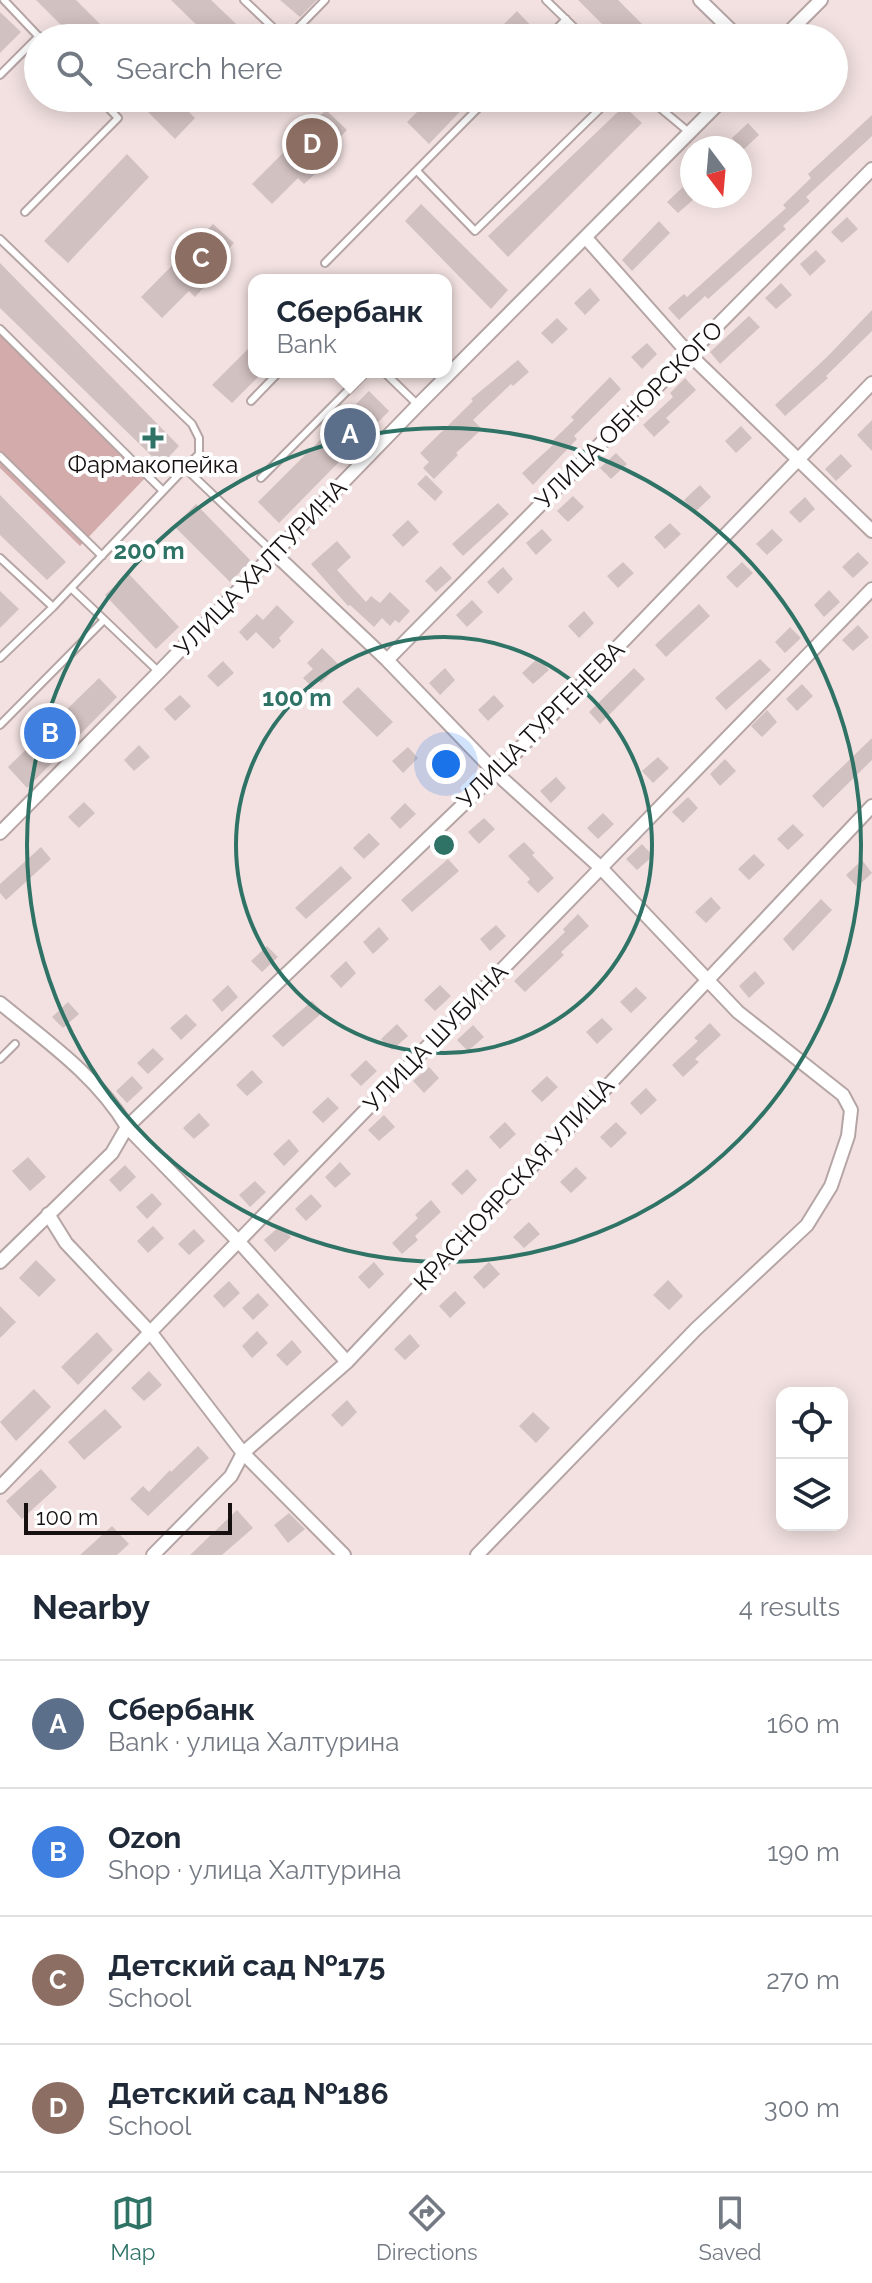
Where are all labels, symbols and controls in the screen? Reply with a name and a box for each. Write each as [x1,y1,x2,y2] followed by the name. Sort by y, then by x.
[24,24,848,112] search box
[52,46,96,90] icon: search
[116,51,283,86] text: Search here
[286,114,338,174] pin: D
[680,136,752,208] north arrow
[175,228,227,288] pin: C
[248,274,452,378] popup
[276,294,424,329] text: Сбербанк
[529,315,728,514] street label: УЛИЦА ОБНОРСКОГО
[276,329,337,359] text: Bank
[324,404,376,464] pin: A
[144,429,162,447] marker: Фармакопейка
[68,450,238,479] place label: Фармакопейка
[169,473,353,662] street label: УЛИЦА ХАЛТУРИНА
[113,536,185,565] text: 200 m
[451,635,630,814] street label: УЛИЦА ТУРГЕНЕВА
[262,683,332,712] text: 100 m
[24,703,76,763] pin: B
[426,744,466,784] your location
[430,831,458,859] centre of rings
[357,957,514,1118] street label: УЛИЦА ШУБИНА
[407,1071,620,1296] street label: КРАСНОЯРСКАЯ УЛИЦА
[776,1387,848,1531] map controls
[776,1387,848,1459] button: locate
[776,1459,848,1531] button: layers
[24,1499,232,1535] scale bar
[36,1504,98,1530] text: 100 m
[32,1587,150,1627] text: Nearby
[739,1592,840,1622] text: 4 results
[108,1692,255,1727] text: Сбербанк
[49,1709,67,1739] text: A
[767,1709,840,1739] text: 160 m
[108,1727,399,1757] text: Bank · улица Халтурина
[108,1820,181,1855] text: Ozon
[49,1837,67,1867] text: B
[767,1837,840,1867] text: 190 m
[108,1855,401,1885] text: Shop · улица Халтурина
[108,1948,385,1983] text: Детский сад №175
[49,1965,67,1995] text: C
[766,1965,840,1995] text: 270 m
[108,1983,191,2013] text: School
[108,2076,389,2111] text: Детский сад №186
[49,2093,67,2123] text: D
[764,2093,840,2123] text: 300 m
[108,2111,191,2141] text: School
[110,2191,155,2265] tab: Map
[376,2191,478,2265] tab: Directions
[699,2191,762,2265] tab: Saved

